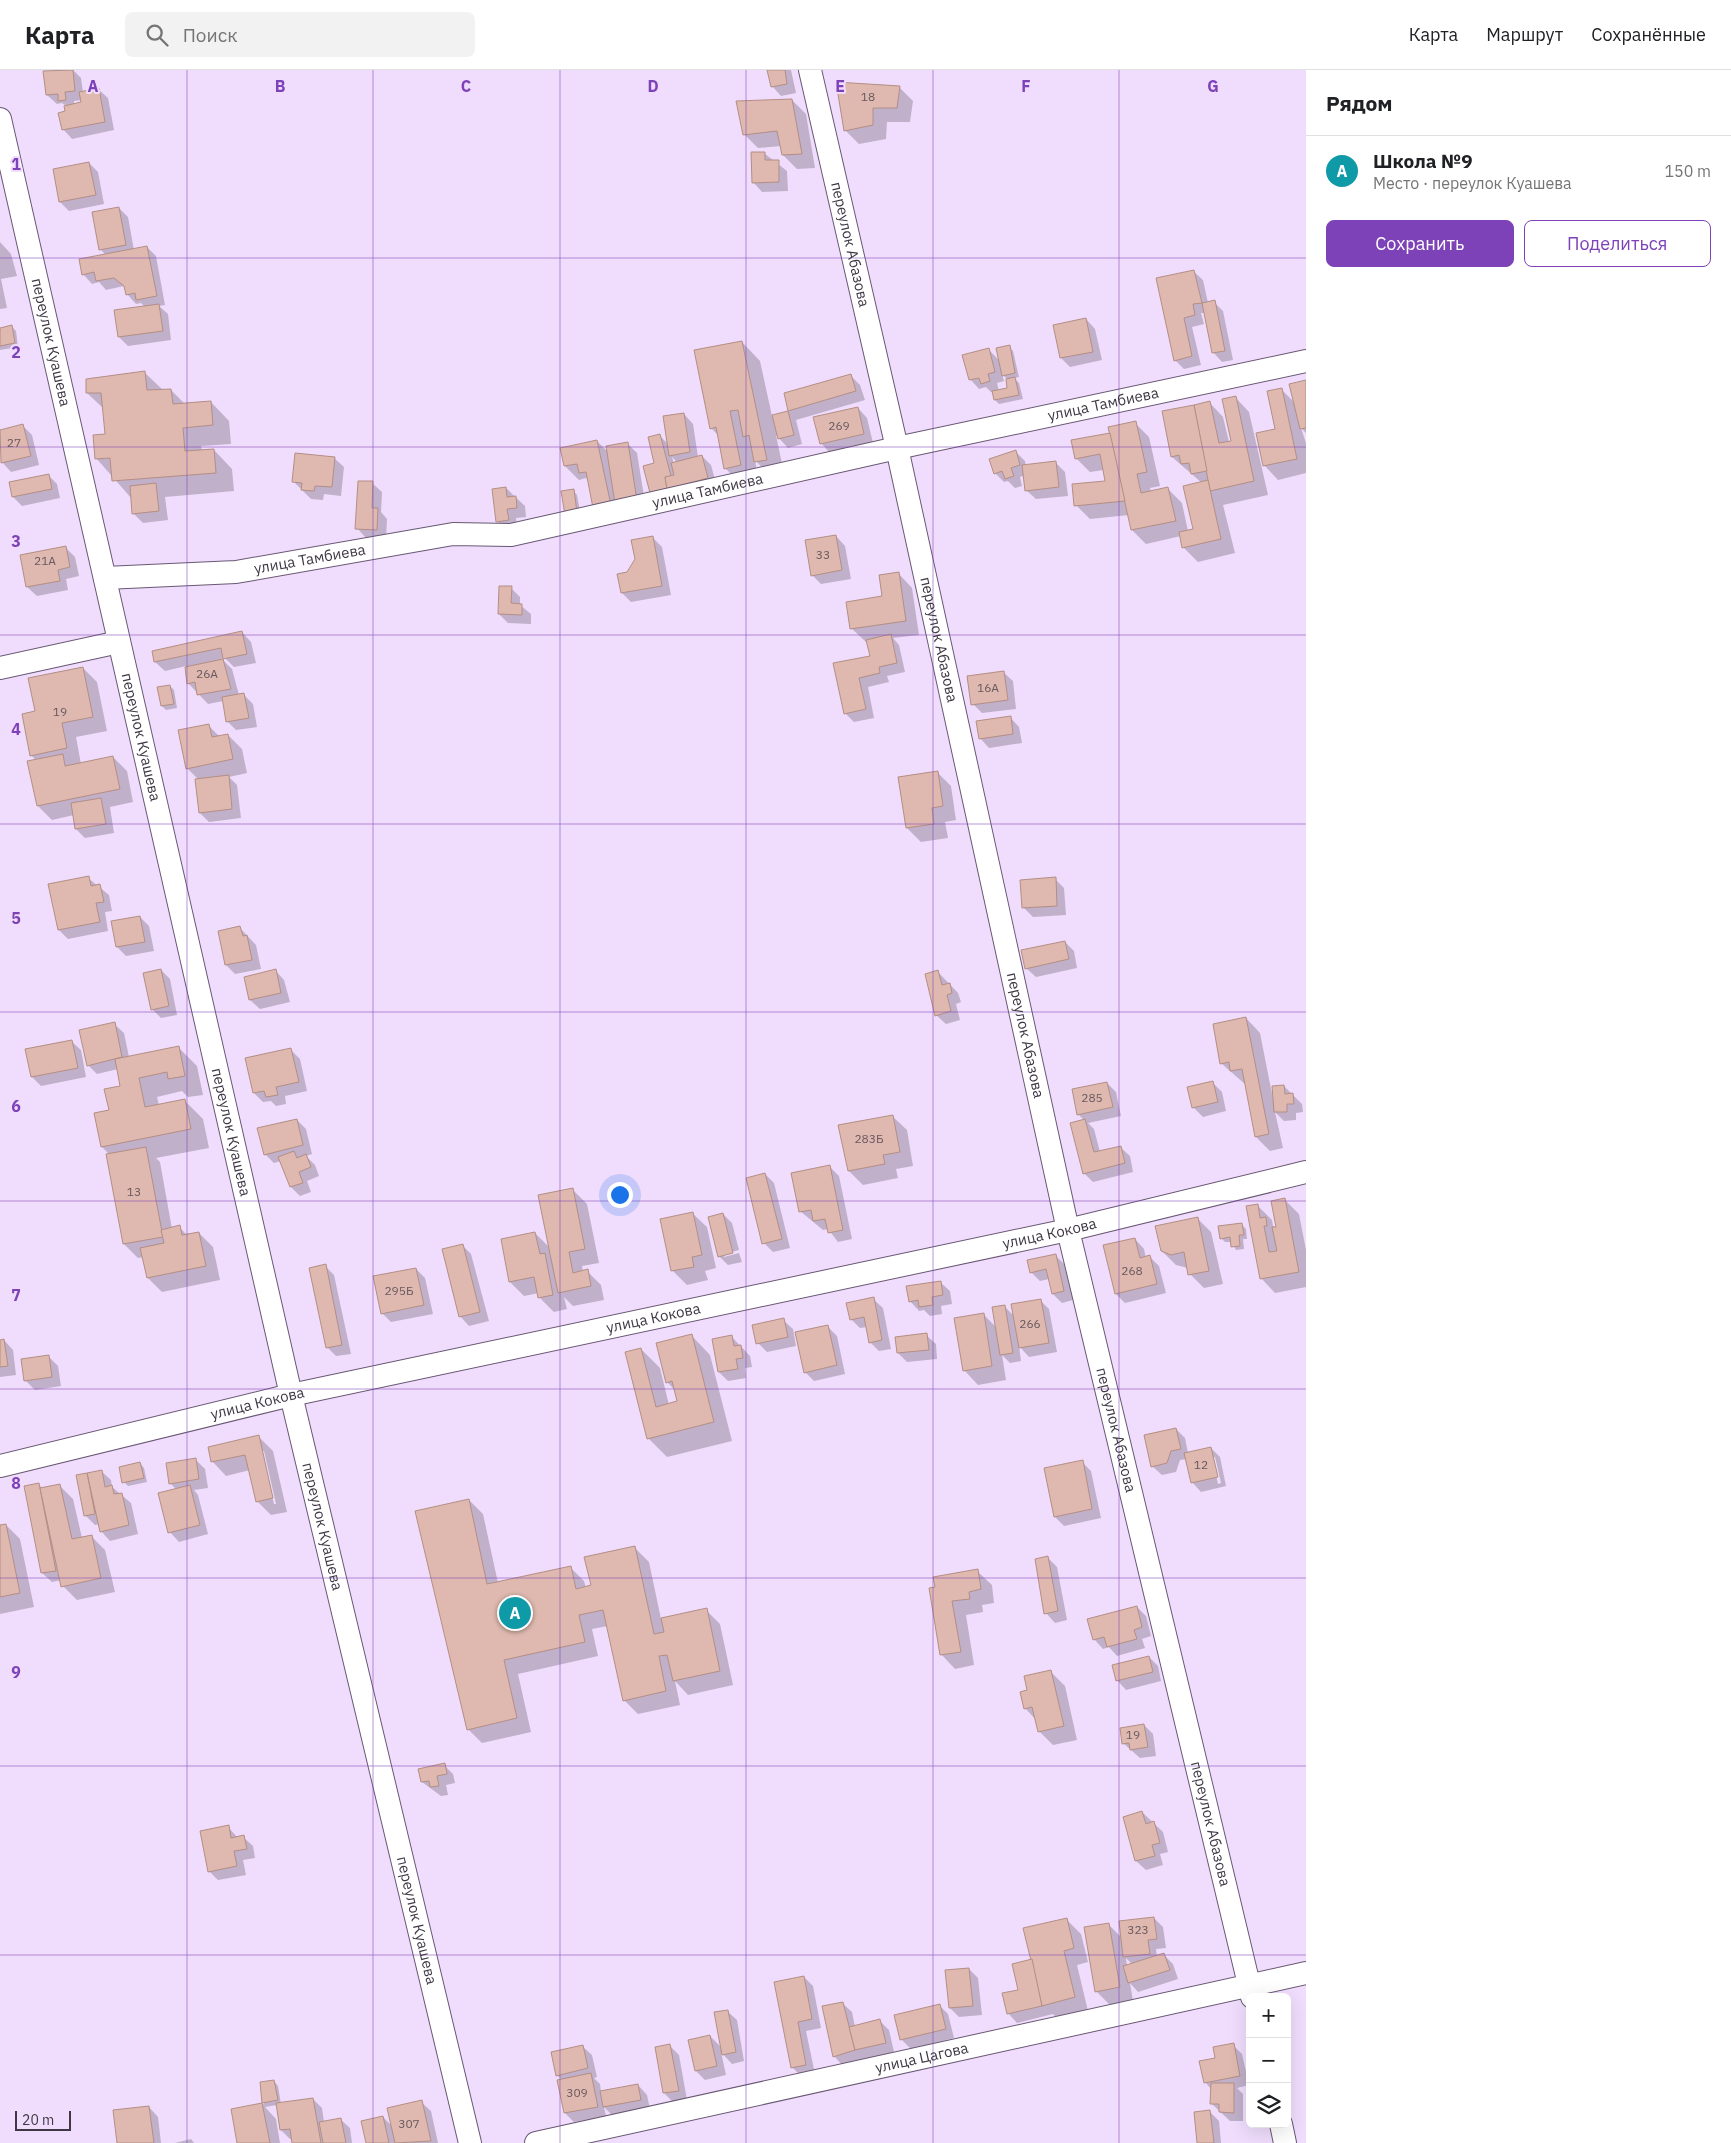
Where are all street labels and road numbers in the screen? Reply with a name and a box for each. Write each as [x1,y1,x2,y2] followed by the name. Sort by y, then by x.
[827,180,874,309] street label: переулок Абазова
[28,276,75,408] street label: переулок Куашева
[1046,383,1160,425] street label: улица Тамбиева
[650,469,765,512] street label: улица Тамбиева
[252,539,367,578] street label: улица Тамбиева
[916,575,962,704] street label: переулок Абазова
[118,671,165,803] street label: переулок Куашева
[1003,971,1049,1100] street label: переулок Абазова
[208,1066,255,1198] street label: переулок Куашева
[1001,1213,1098,1253] street label: улица Кокова
[604,1298,702,1337] street label: улица Кокова
[1092,1365,1141,1494] street label: переулок Абазова
[209,1382,306,1423] street label: улица Кокова
[298,1460,347,1592] street label: переулок Куашева
[1187,1759,1235,1888] street label: переулок Абазова
[393,1854,442,1986] street label: переулок Куашева
[873,2038,970,2077] street label: улица Цагова

